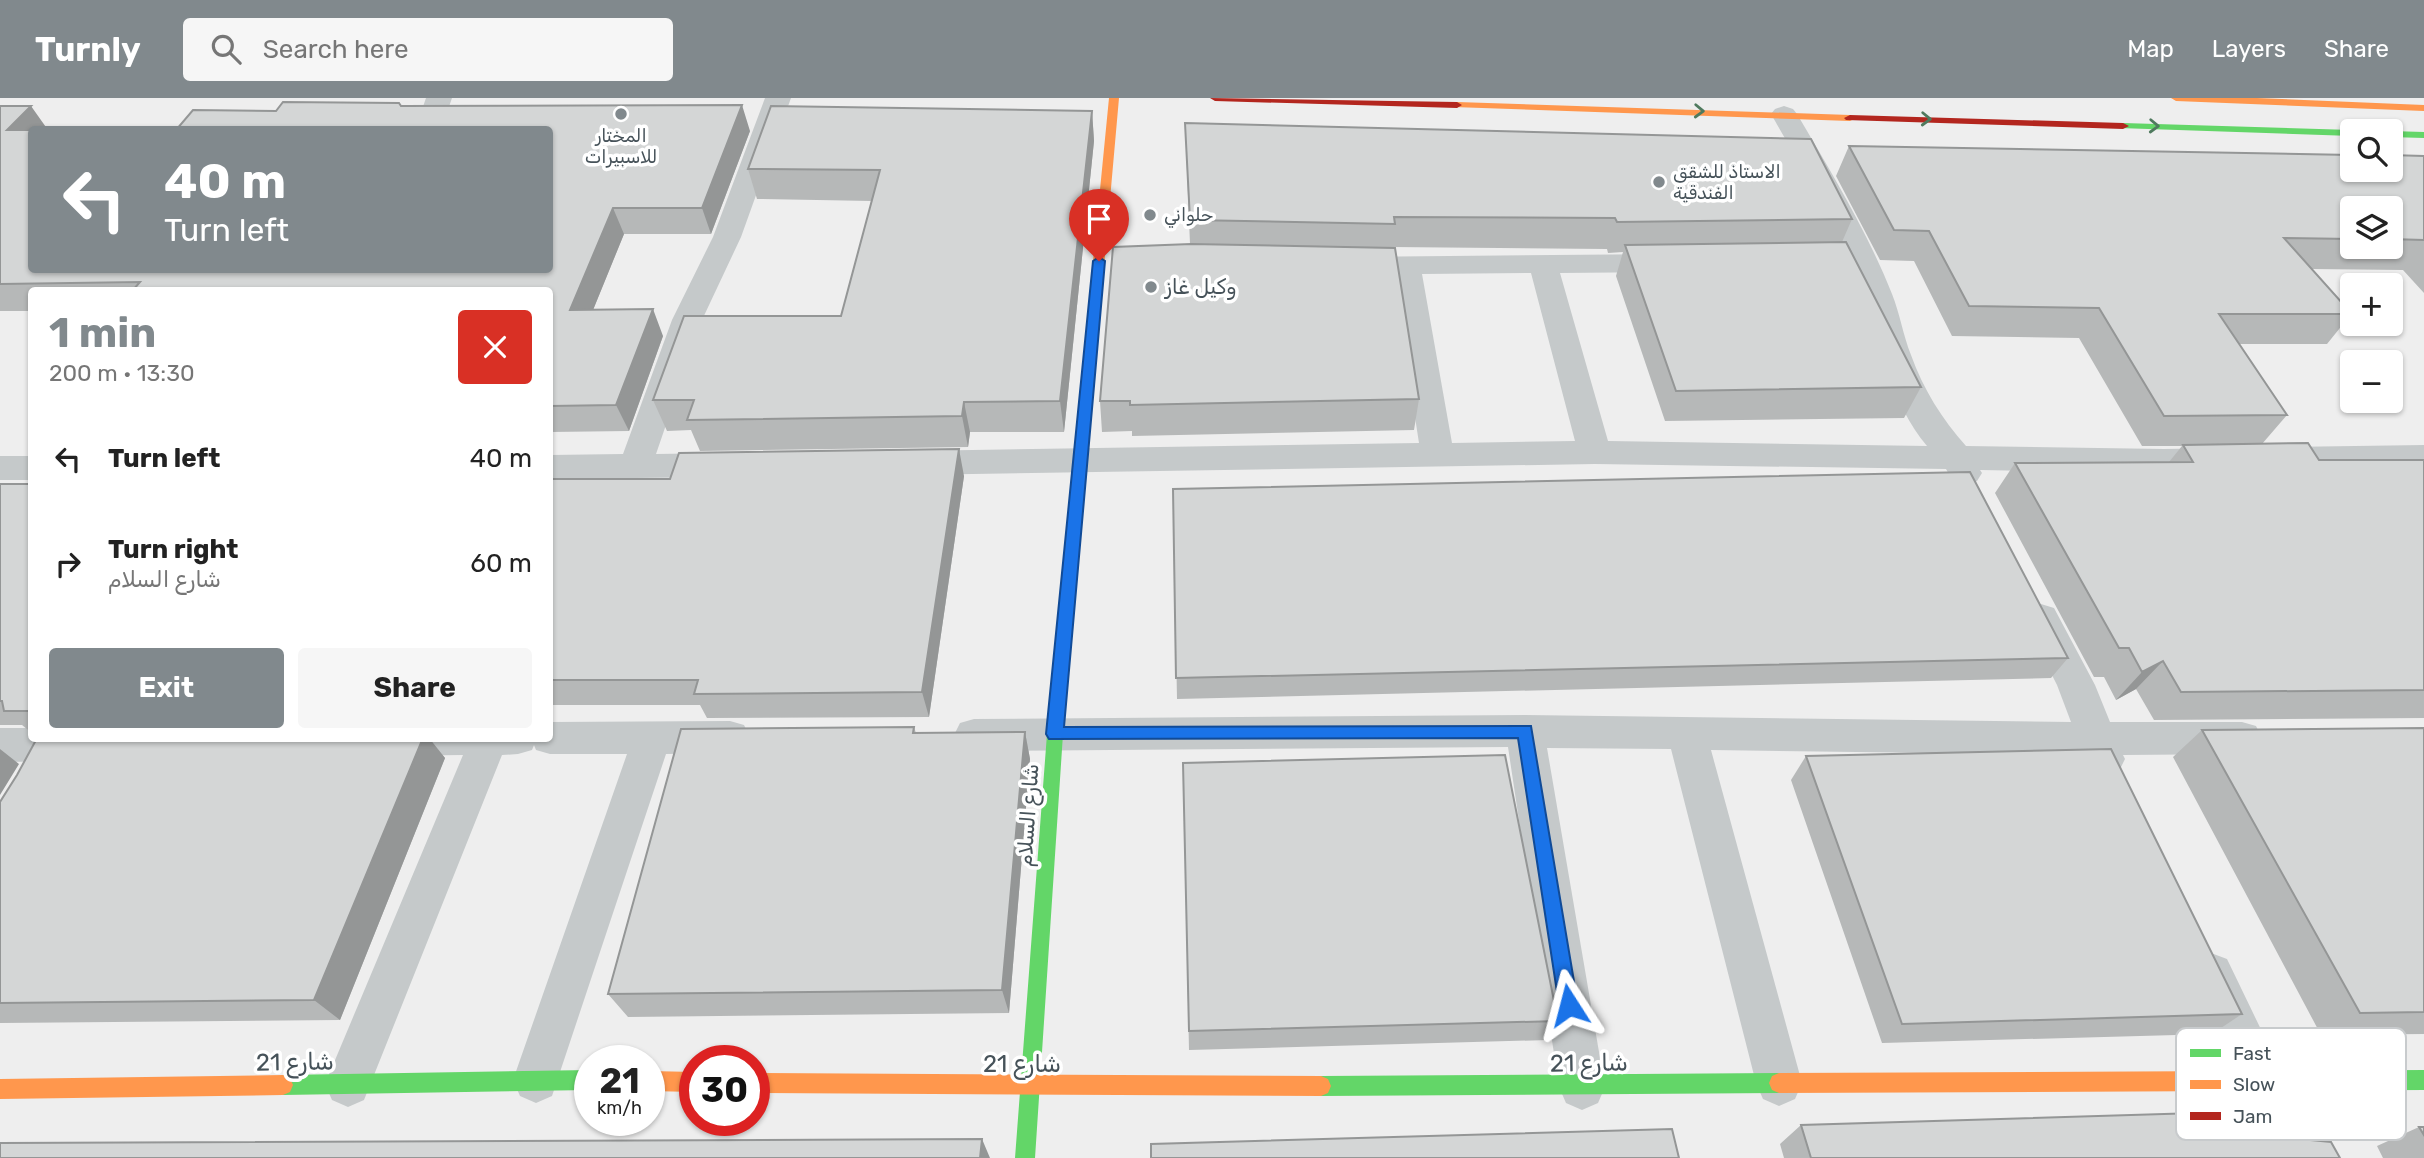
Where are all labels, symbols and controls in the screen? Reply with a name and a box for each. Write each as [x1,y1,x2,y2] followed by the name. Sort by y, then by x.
[183,18,673,81] search box
[35,30,141,69] text: Turnly
[207,30,245,68] icon: search
[263,34,409,65] text: Search here
[2127,35,2174,63] text: Map
[2212,35,2286,63] text: Layers
[2324,35,2389,63] text: Share
[1694,104,1705,119] one-way arrow
[613,106,629,122] marker: المختار للاسبيرات
[1921,111,1932,126] one-way arrow
[2149,119,2160,134] one-way arrow
[2340,119,2403,413] map controls
[2340,119,2403,182] button: search
[585,125,657,168] place label: المختار للاسبيرات
[164,152,286,210] text: 40 m
[49,154,140,245] icon: left
[1673,161,1781,204] place label: الاستاذ للشقق الفندقية
[1651,174,1667,190] marker: الاستاذ للشقق الفندقية
[1069,189,1129,261] pin
[2340,196,2403,259] button: layers
[1080,200,1118,238] icon: arrive
[1164,204,1213,228] place label: حلواني
[1142,207,1158,223] marker: حلواني
[164,211,289,249] text: Turn left
[2340,273,2403,336] button: +
[1163,274,1236,300] place label: وكيل غاز
[1143,279,1159,295] marker: وكيل غاز
[49,308,156,358] text: 1 min
[458,310,532,384] button: close
[2340,350,2403,413] button: −
[49,359,195,387] text: 200 m · 13:30
[49,440,87,478] icon: left
[108,443,220,474] text: Turn left
[470,443,532,474] text: 40 m
[108,534,238,565] text: Turn right
[49,545,87,583] icon: right
[470,548,532,579] text: 60 m
[108,565,221,593] text: شارع السلام
[49,648,284,728] button: Exit
[298,648,532,728] button: Share
[1011,763,1046,867] street label: شارع السلام
[1532,968,1606,1042] position arrow
[2176,1028,2406,1140] legend
[2233,1042,2272,1065] text: Fast
[679,1045,770,1136] speed limit sign: 30
[256,1047,334,1079] street label: شارع 21
[1550,1048,1628,1080] street label: شارع 21
[983,1050,1061,1080] street label: شارع 21
[599,1060,640,1102] text: 21
[2233,1073,2275,1096] text: Slow
[597,1097,642,1119] text: km/h
[2233,1105,2272,1128] text: Jam

